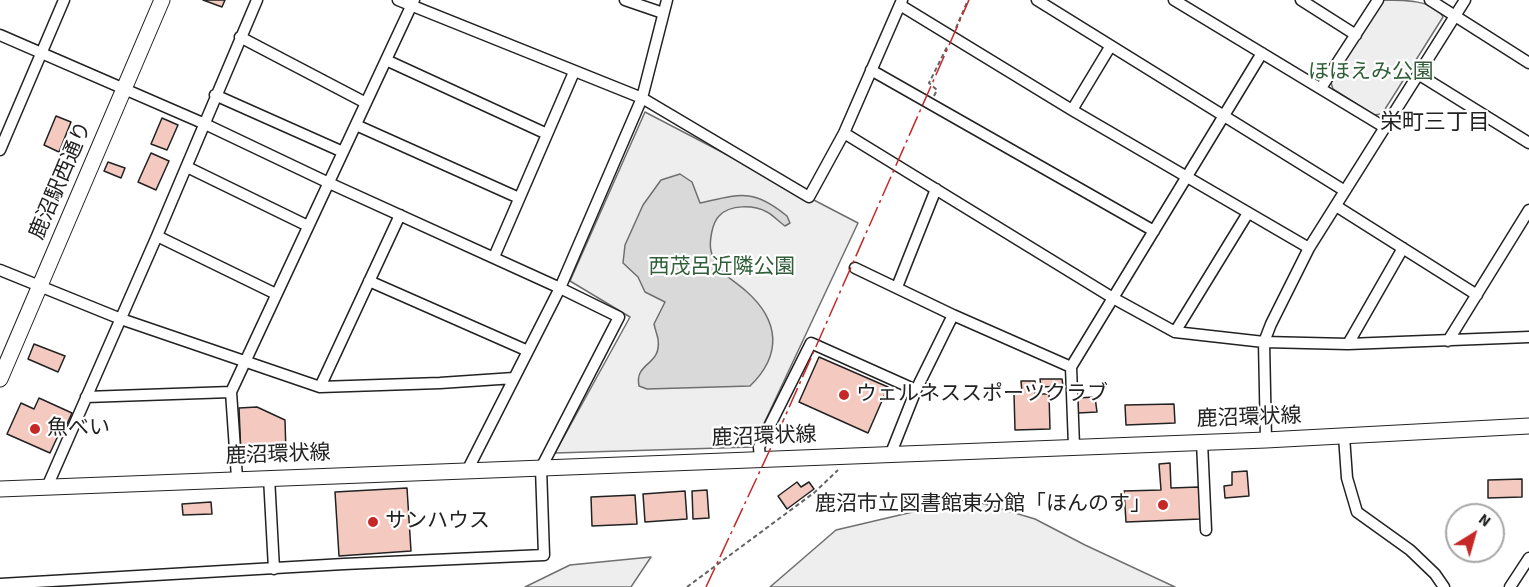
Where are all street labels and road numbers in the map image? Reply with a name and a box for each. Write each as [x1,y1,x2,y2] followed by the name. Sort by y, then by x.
[26,118,98,244] street label: 鹿沼駅西通り
[1196,405,1302,433] street label: 鹿沼環状線
[711,424,817,452] street label: 鹿沼環状線
[225,442,331,470] street label: 鹿沼環状線

